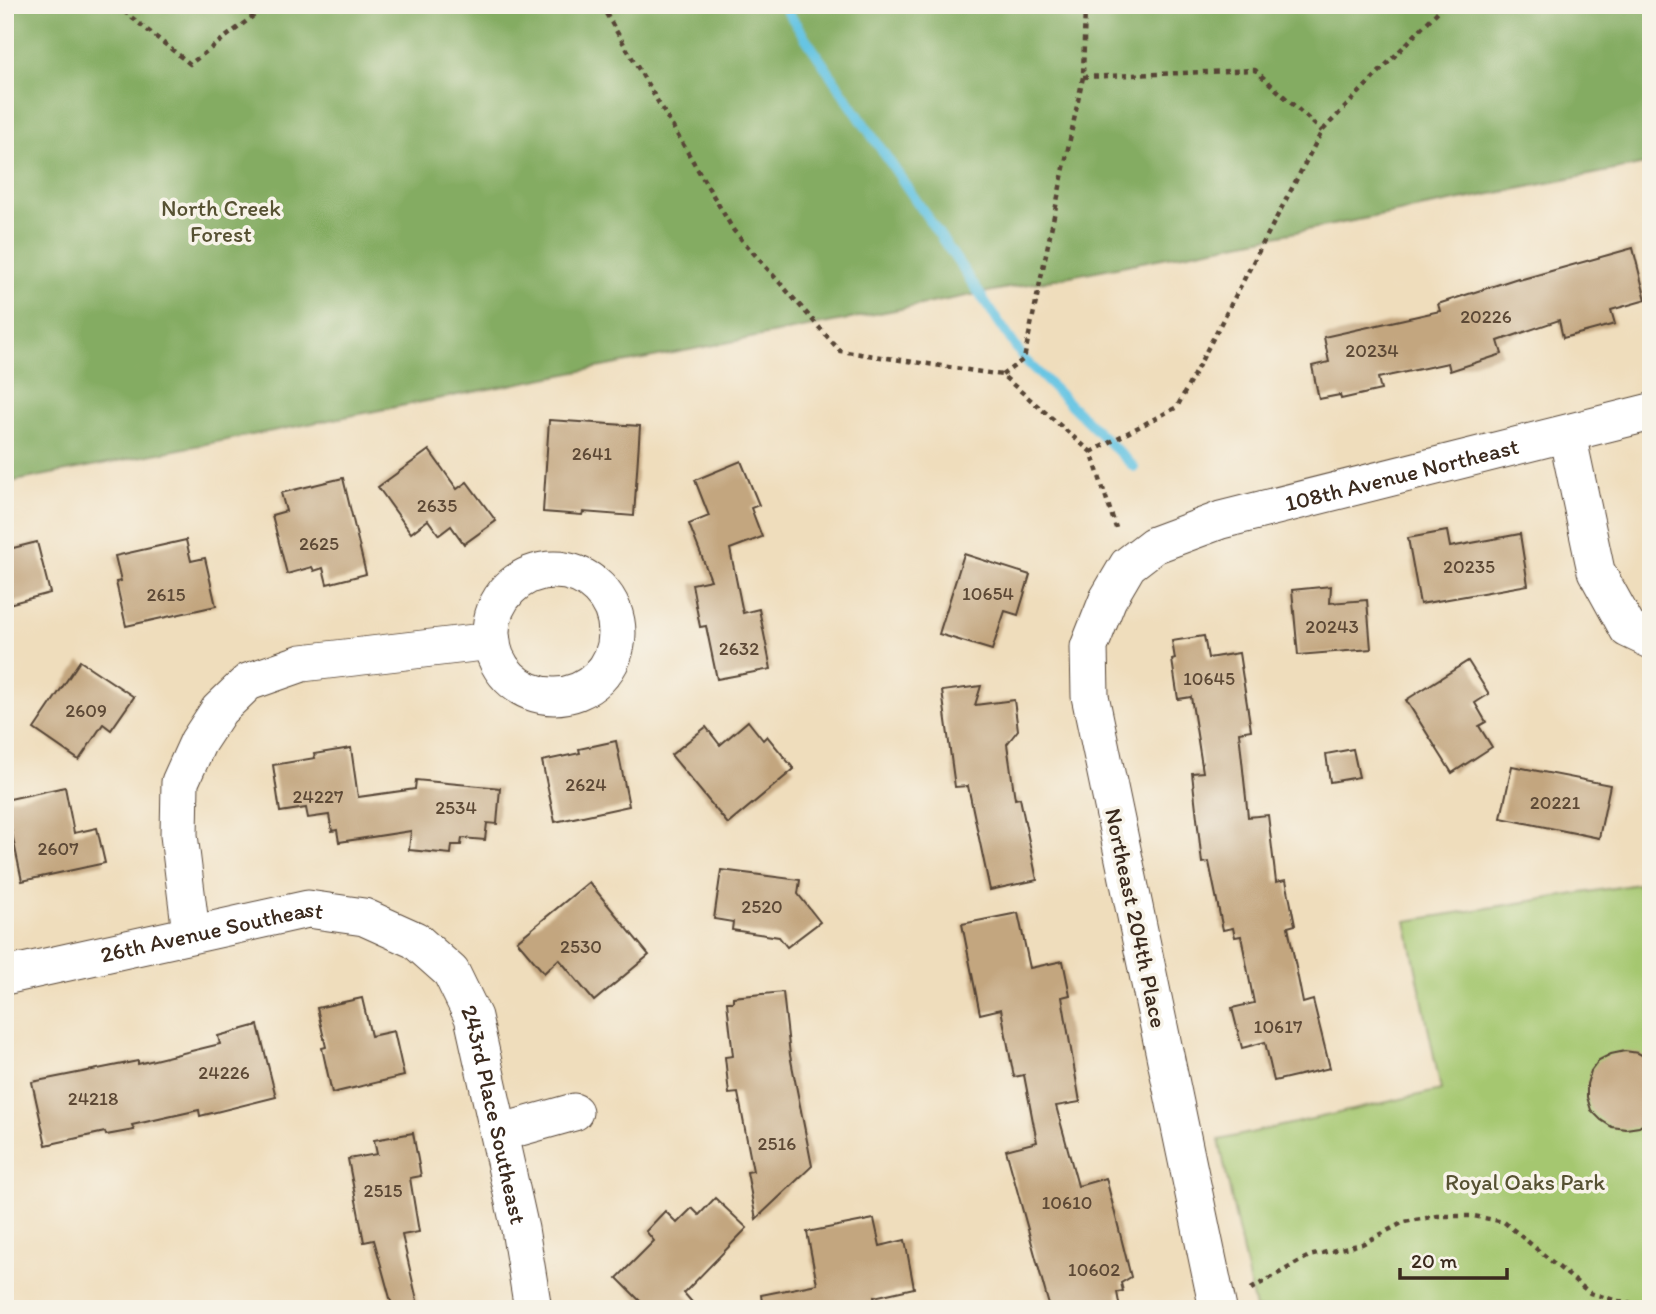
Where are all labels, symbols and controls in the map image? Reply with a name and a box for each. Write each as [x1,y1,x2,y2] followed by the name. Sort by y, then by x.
[161,194,281,248] park label: North Creek Forest
[1460,305,1512,328] house number: 20226
[1345,339,1399,362] house number: 20234
[1282,432,1522,517] street label: 108th Avenue Northeast
[572,442,612,465] house number: 2641
[417,494,457,517] house number: 2635
[299,532,339,555] house number: 2625
[1443,555,1495,578] house number: 20235
[962,582,1014,605] house number: 10654
[147,583,185,606] house number: 2615
[1305,615,1359,638] house number: 20243
[719,637,759,660] house number: 2632
[1183,667,1235,690] house number: 10645
[65,699,107,722] house number: 2609
[565,773,607,796] house number: 2624
[293,785,343,808] house number: 24227
[1530,791,1580,814] house number: 20221
[435,796,477,819] house number: 2534
[1099,806,1173,1030] street label: Northeast 204th Place
[37,837,79,860] house number: 2607
[98,895,325,969] street label: 26th Avenue Southeast
[741,895,783,918] house number: 2520
[560,935,602,958] house number: 2530
[455,1000,533,1227] street label: 243rd Place Southeast
[1254,1015,1302,1038] house number: 10617
[198,1061,250,1084] house number: 24226
[68,1087,118,1110] house number: 24218
[758,1132,796,1155] house number: 2516
[1445,1168,1605,1196] park label: Royal Oaks Park
[364,1179,402,1202] house number: 2515
[1041,1191,1093,1214] house number: 10610
[1400,1237,1507,1281] scale bar
[1411,1248,1458,1273] text: 20 m
[1068,1258,1120,1281] house number: 10602

